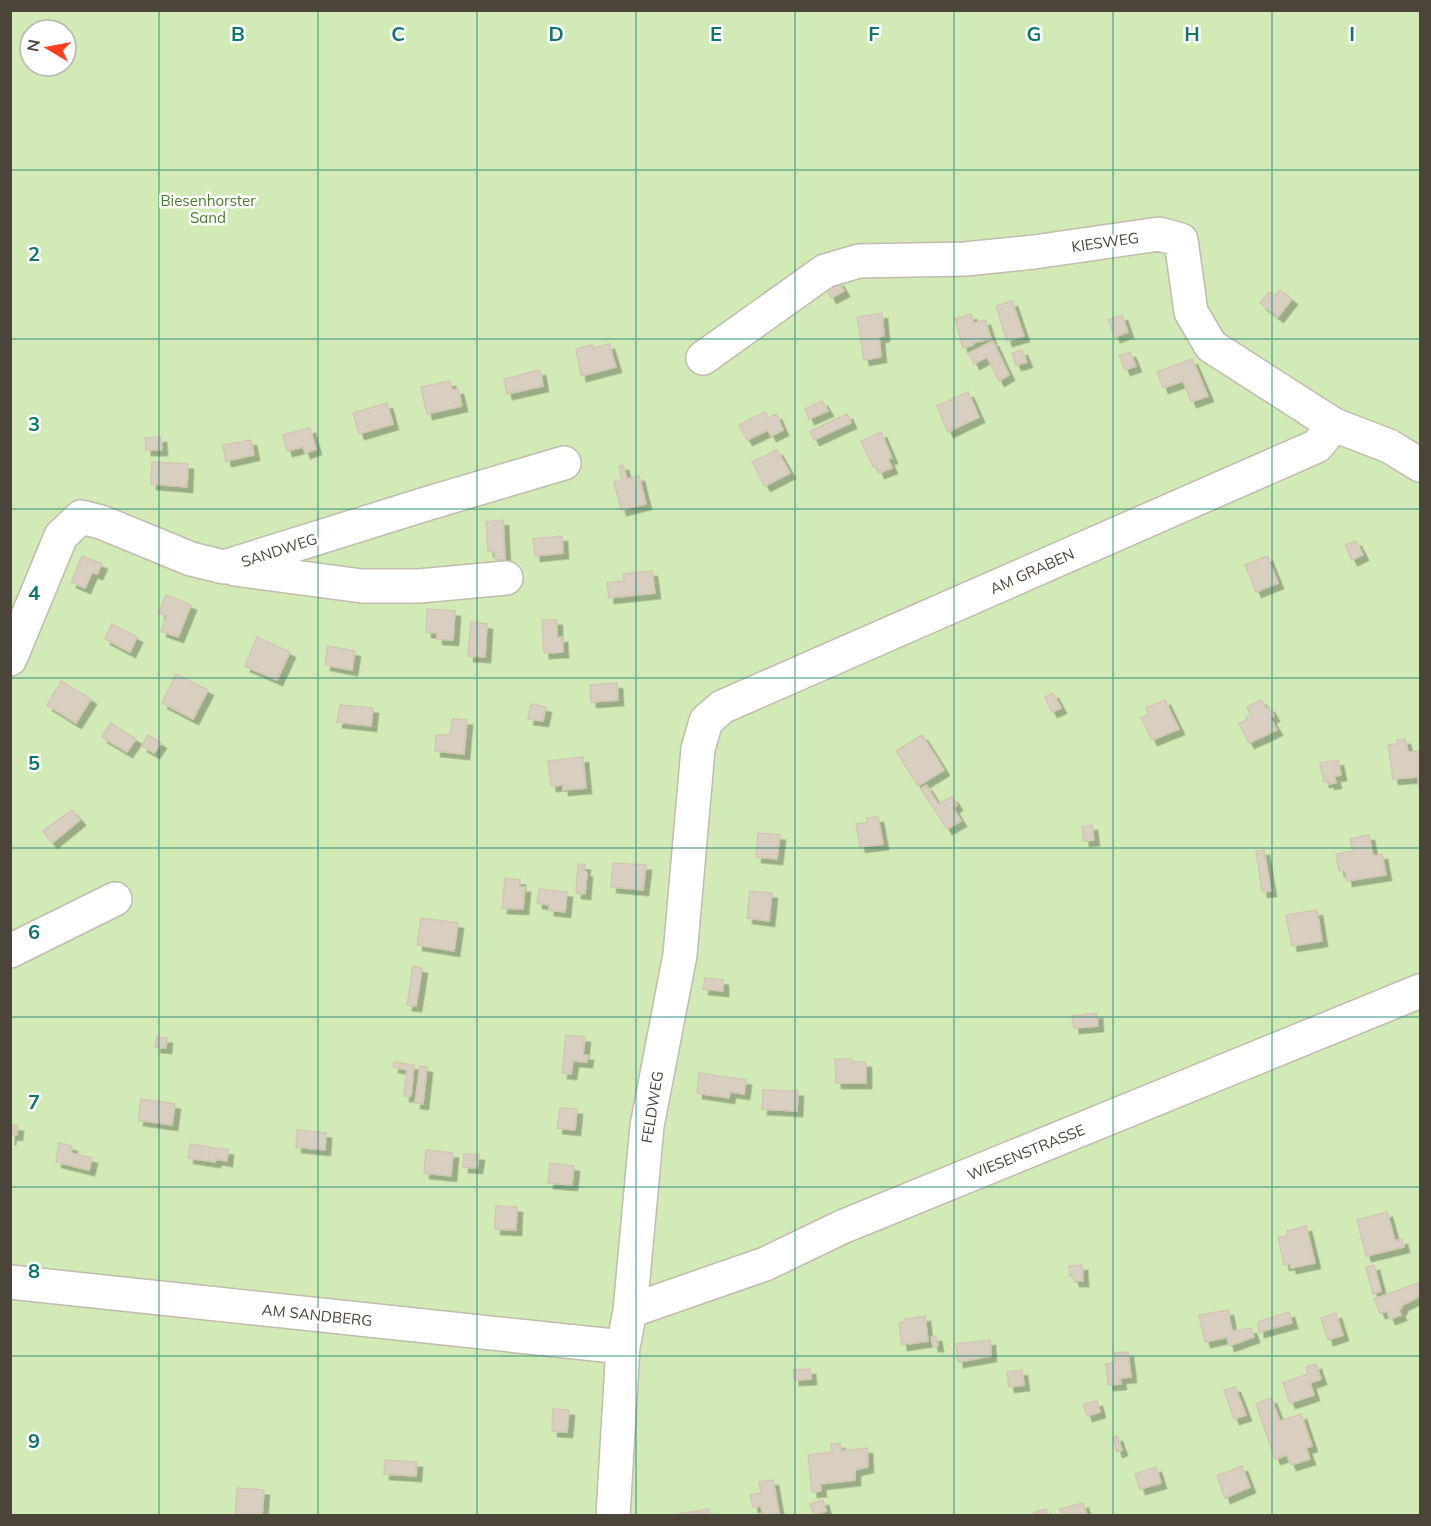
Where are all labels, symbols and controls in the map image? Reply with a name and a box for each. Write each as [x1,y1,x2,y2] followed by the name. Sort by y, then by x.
[18,18,78,78] north arrow
[231,21,245,46] text: B
[391,21,405,46] text: C
[548,21,564,46] text: D
[710,21,722,46] text: E
[868,21,880,46] text: F
[1027,21,1041,46] text: G
[1184,21,1200,46] text: H
[1349,21,1355,46] text: I
[22,38,44,53] text: N
[160,191,256,227] park label: Biesenhorster Sand
[1070,228,1140,256] street label: KIESWEG
[28,241,40,266] text: 2
[28,411,40,436] text: 3
[239,529,319,571] street label: SANDWEG
[987,544,1077,598] street label: AM GRABEN
[28,580,40,605] text: 4
[28,750,40,775] text: 5
[28,919,40,944] text: 6
[637,1070,667,1144] street label: FELDWEG
[28,1089,40,1114] text: 7
[964,1120,1088,1184] street label: WIESENSTRASSE
[28,1258,40,1283] text: 8
[261,1300,373,1330] street label: AM SANDBERG
[28,1428,40,1453] text: 9

